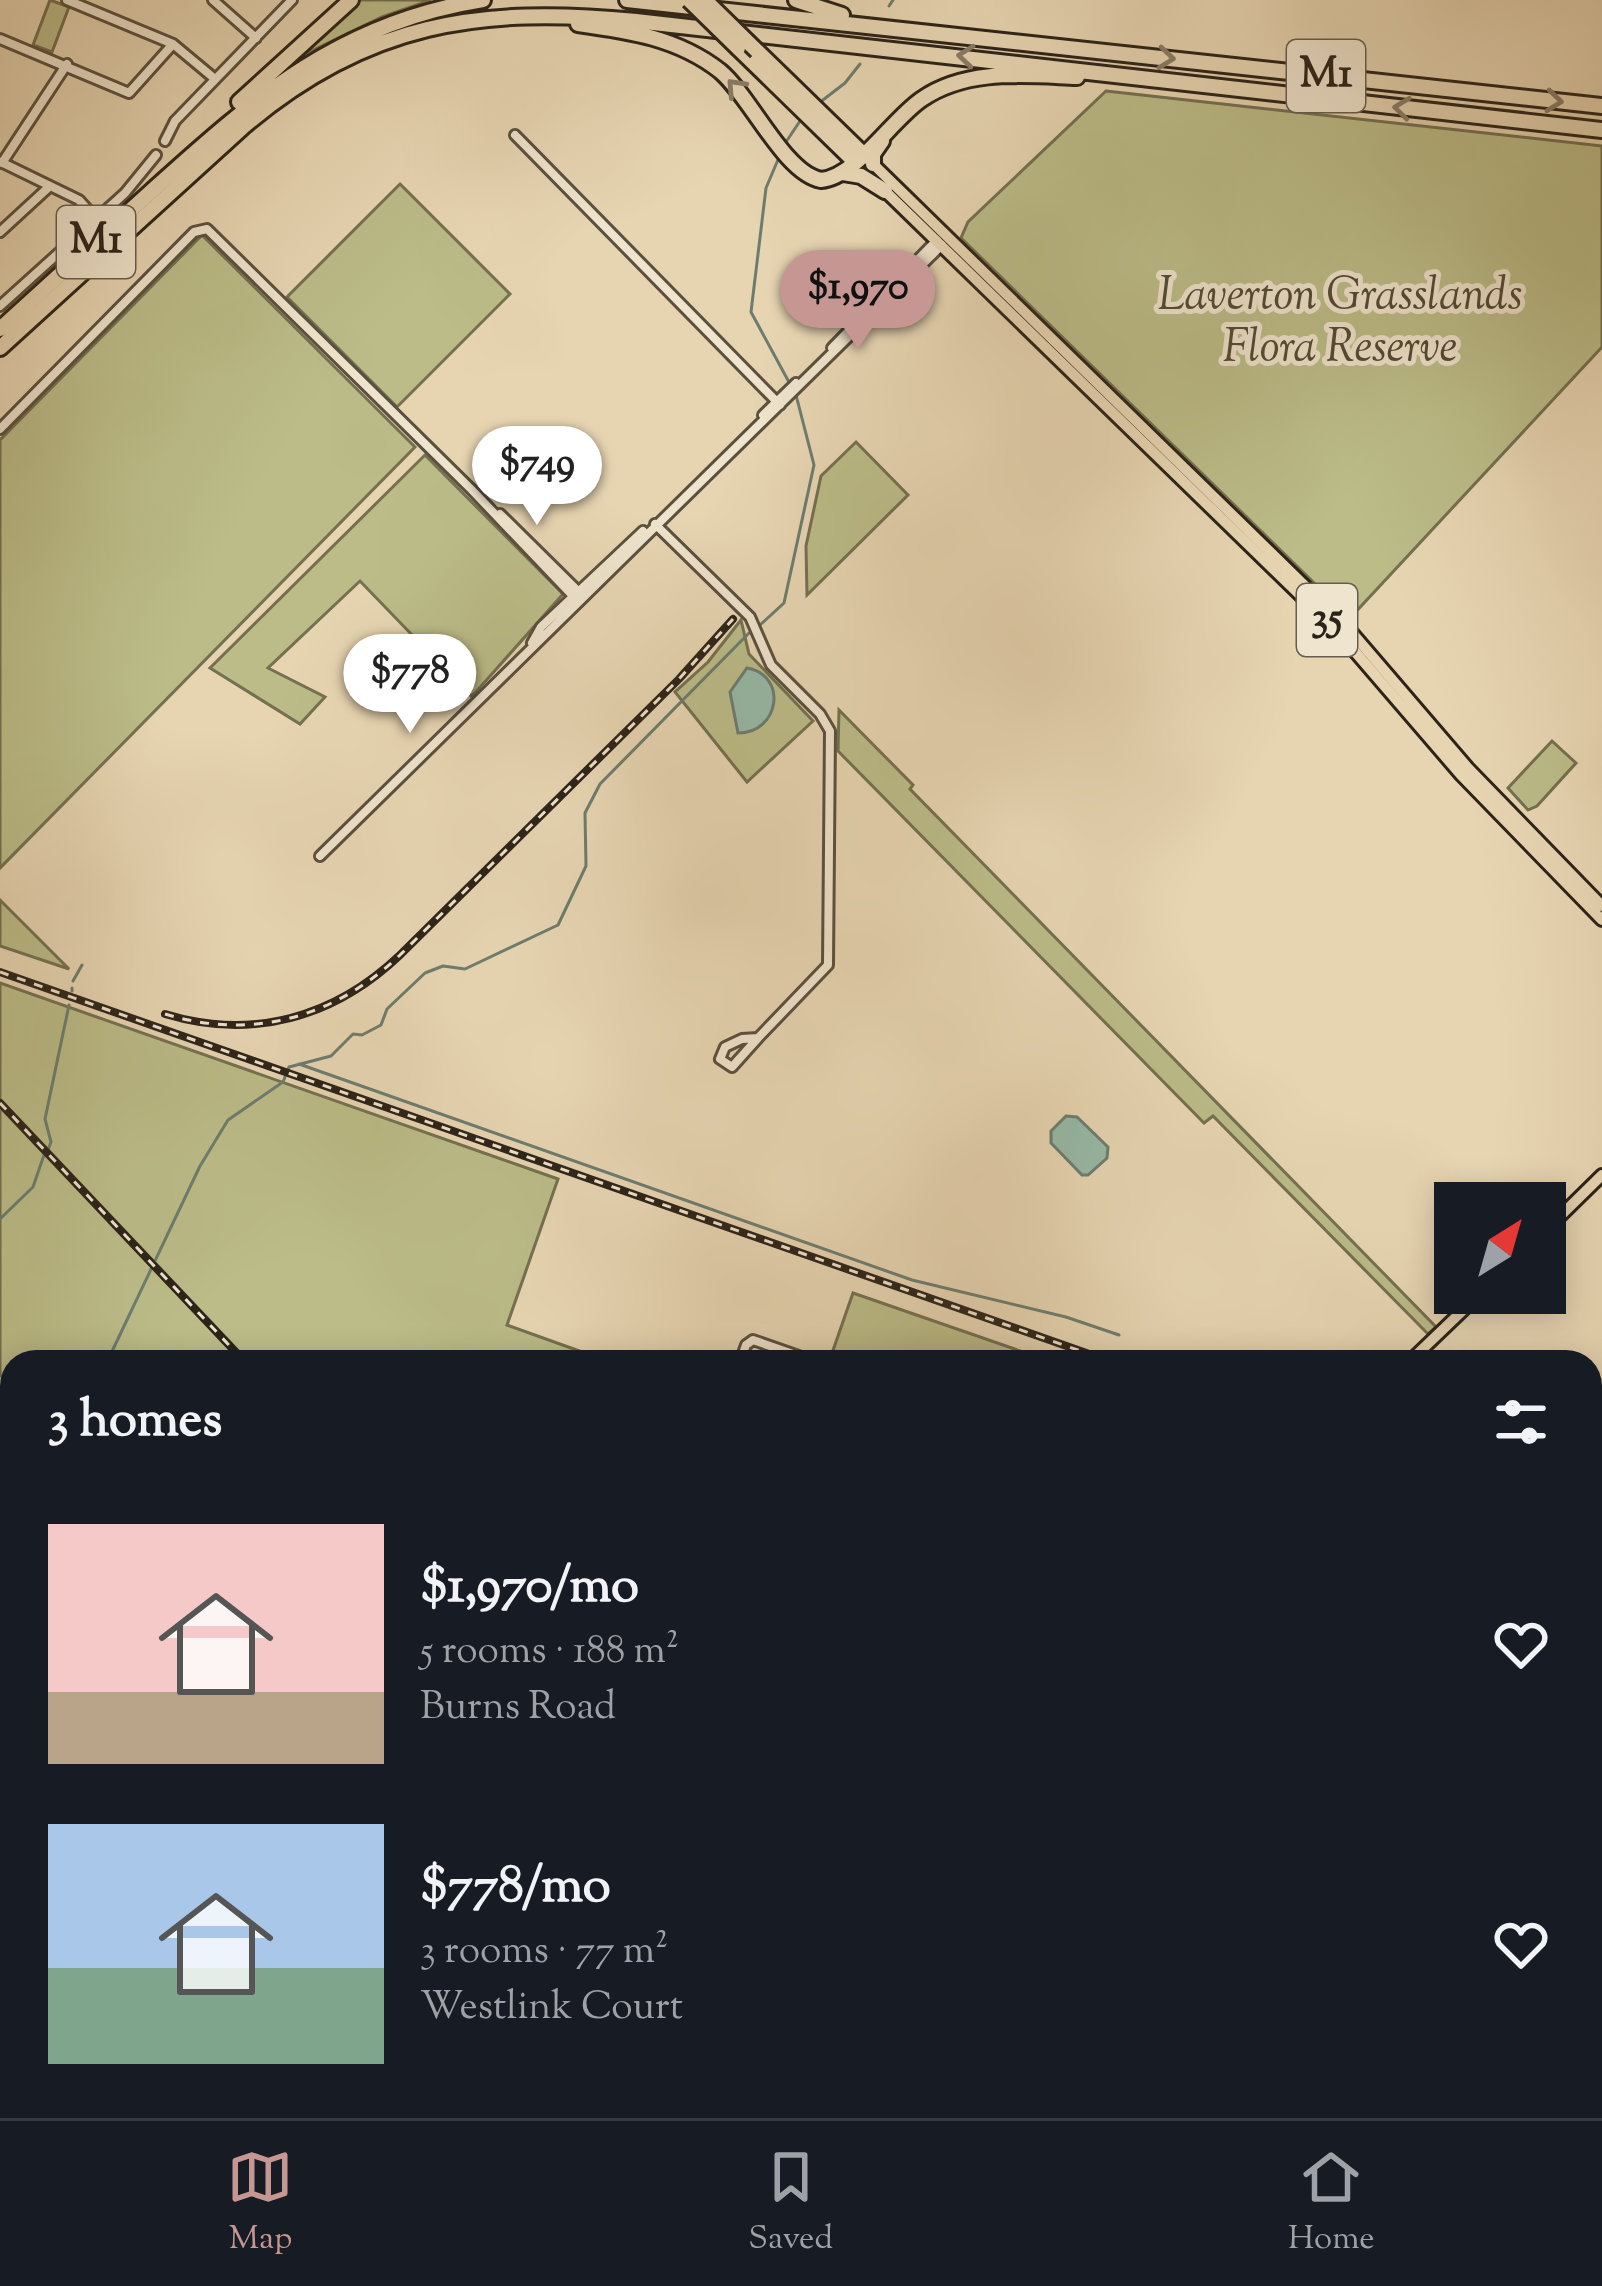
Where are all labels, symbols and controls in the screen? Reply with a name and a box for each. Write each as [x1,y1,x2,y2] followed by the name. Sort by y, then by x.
[1287,40,1365,112] road number: M1
[957,44,976,69] one-way arrow
[1157,45,1176,70] one-way arrow
[728,80,750,101] one-way arrow
[1544,87,1564,113] one-way arrow
[1392,96,1412,122] one-way arrow
[57,206,135,278] road number: M1
[760,250,956,352] pin: $1,970
[807,261,909,317] text: $1,970
[1158,265,1522,382] park label: Laverton Grasslands Flora Reserve
[466,426,608,528] pin: $749
[499,437,575,493] text: $749
[1297,584,1357,656] road number: 35
[339,634,481,736] pin: $778
[370,645,450,701] text: $778
[1434,1182,1566,1314] north arrow
[1434,1182,1566,1314] map controls
[48,1386,222,1459] text: 3 homes
[1488,1389,1554,1455] icon: filters
[420,1552,639,1625] text: $1,970/mo
[144,1572,288,1716] icon: home
[1488,1611,1554,1677] icon: heart
[420,1625,679,1681] text: 5 rooms · 188 m²
[420,1681,616,1737] text: Burns Road
[420,1852,611,1925] text: $778/mo
[144,1872,288,2016] icon: home
[1488,1911,1554,1977] icon: heart
[420,1925,668,1981] text: 3 rooms · 77 m²
[420,1981,683,2037] text: Westlink Court
[227,2144,293,2264] tab: Map
[748,2144,833,2264] tab: Saved
[1288,2144,1375,2264] tab: Home

